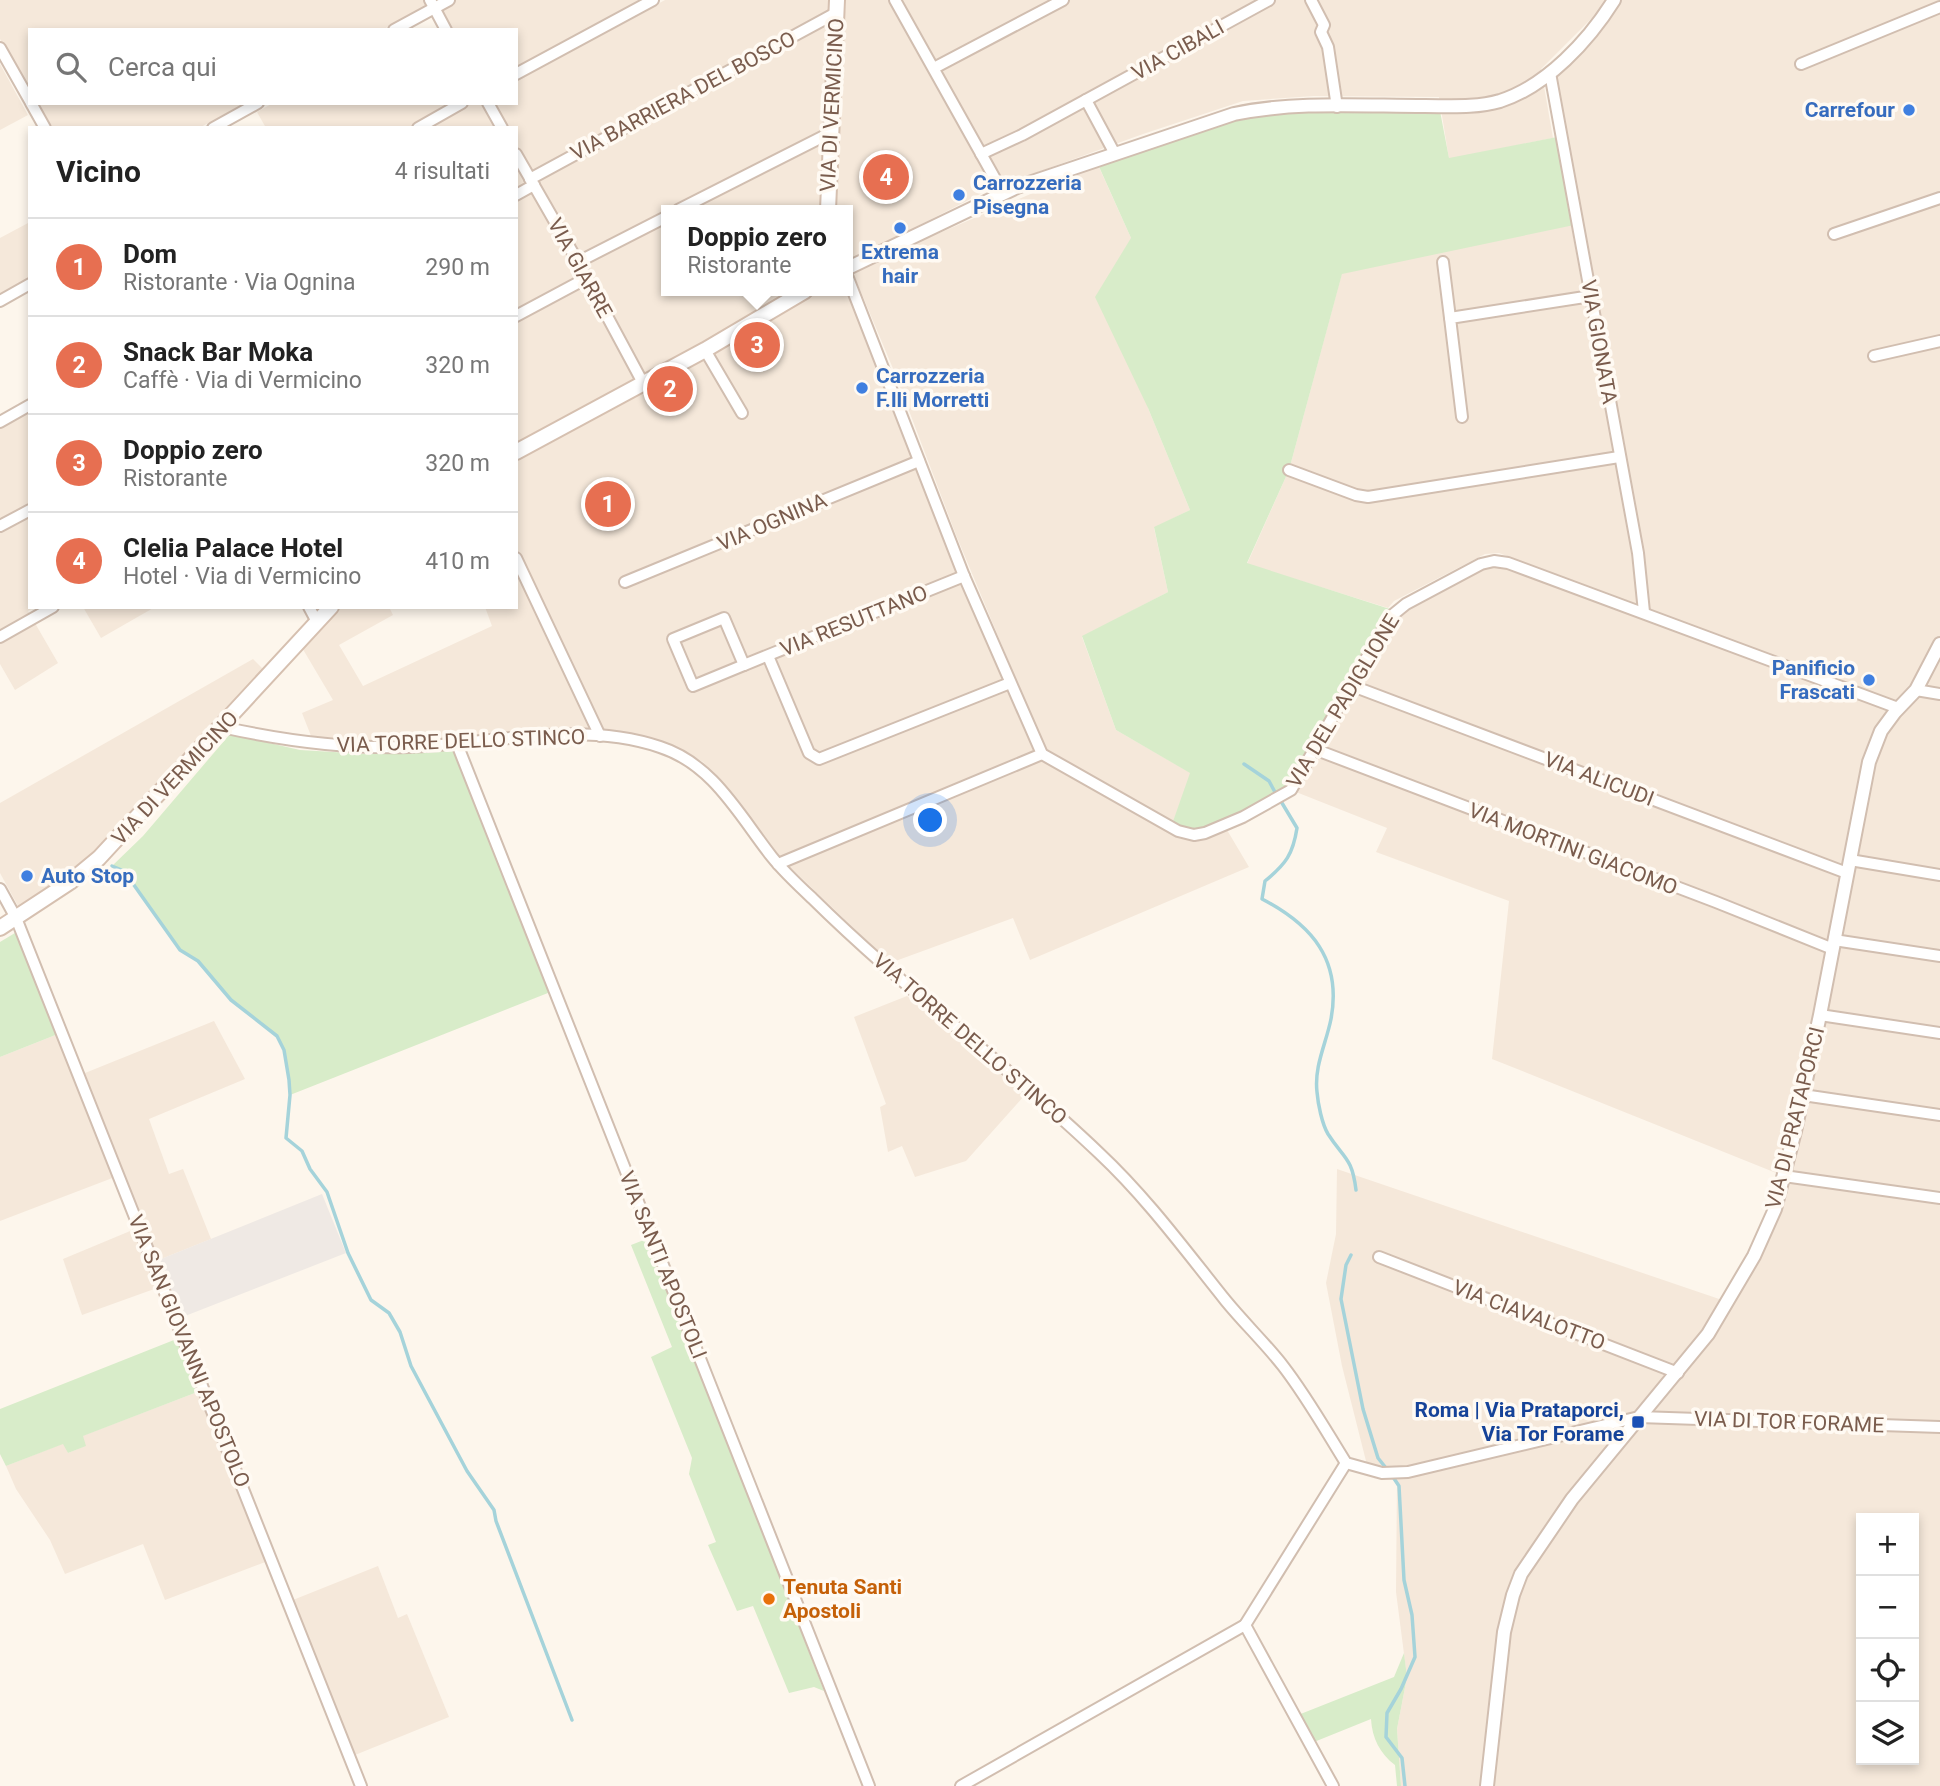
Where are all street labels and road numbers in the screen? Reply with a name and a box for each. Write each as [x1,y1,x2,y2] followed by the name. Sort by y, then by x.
[1128,15,1228,85] street label: VIA CIBALI
[815,17,849,193] street label: VIA DI VERMICINO
[567,27,799,165] street label: VIA BARRIERA DEL BOSCO
[543,214,617,322] street label: VIA GIARRE
[1576,278,1622,406] street label: VIA GIONATA
[714,488,831,556] street label: VIA OGNINA
[777,581,931,661] street label: VIA RESUTTANO
[1282,610,1404,792] street label: VIA DEL PADIGLIONE
[107,706,243,850] street label: VIA DI VERMICINO
[336,725,586,757] street label: VIA TORRE DELLO STINCO
[1541,747,1657,811] street label: VIA ALICUDI
[1465,798,1681,900] street label: VIA MORTINI GIACOMO
[868,948,1072,1130] street label: VIA TORRE DELLO STINCO
[1761,1024,1829,1212] street label: VIA DI PRATAPORCI
[614,1168,712,1362] street label: VIA SANTI APOSTOLI
[123,1211,255,1491] street label: VIA SAN GIOVANNI APOSTOLO
[1450,1275,1608,1355] street label: VIA CIAVALOTTO
[1693,1407,1885,1437] street label: VIA DI TOR FORAME

